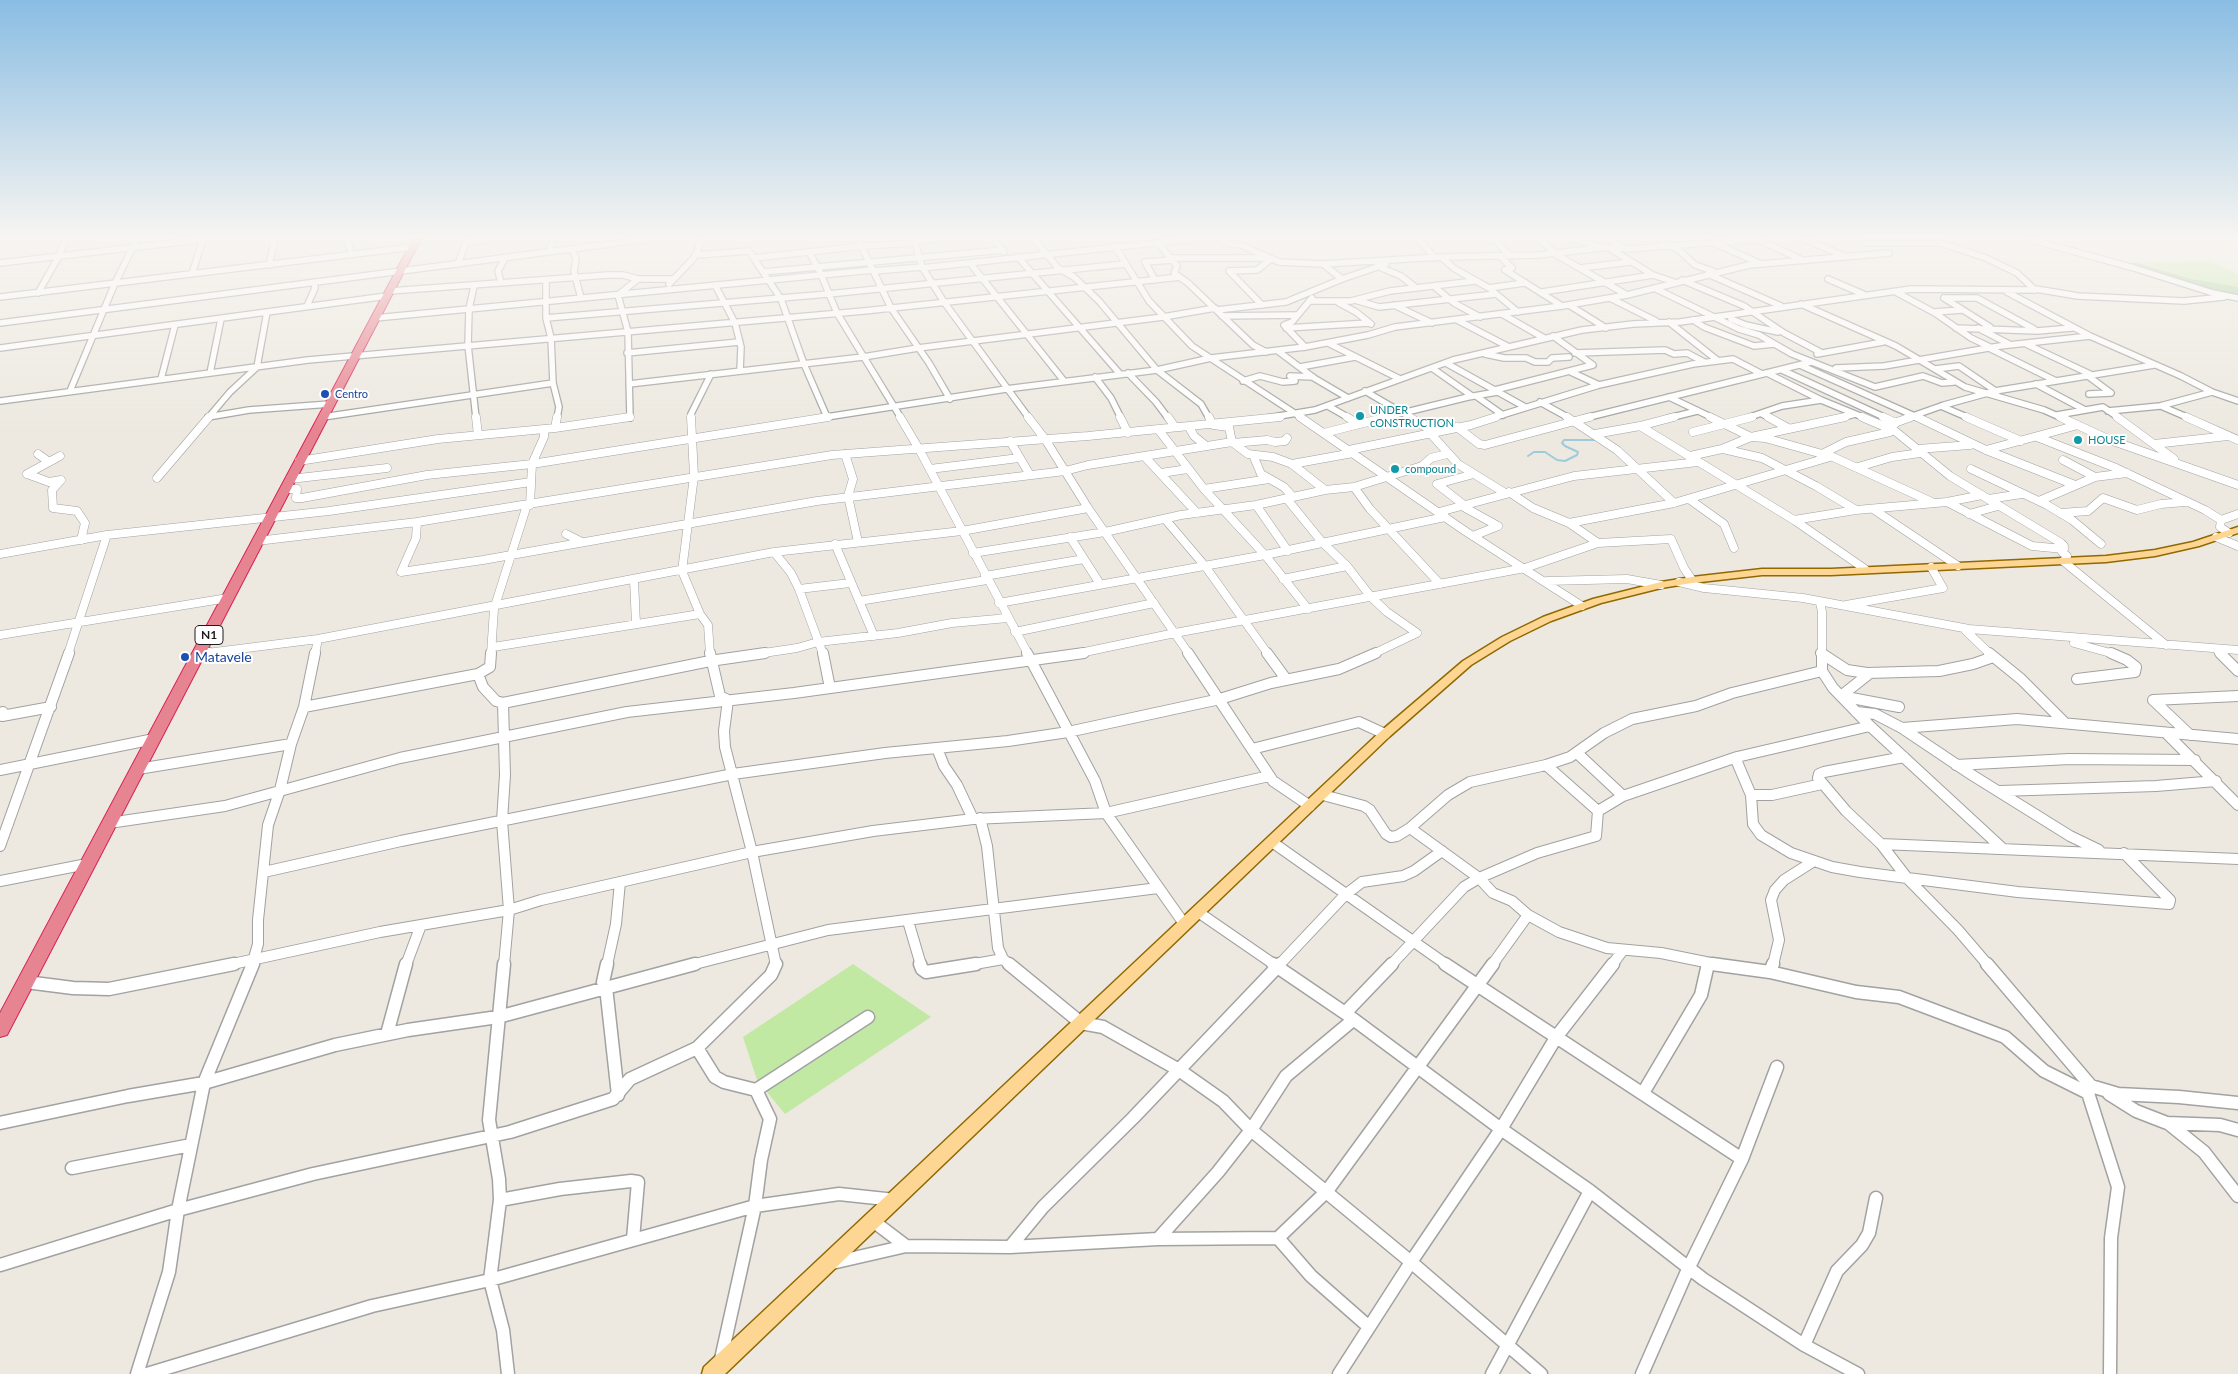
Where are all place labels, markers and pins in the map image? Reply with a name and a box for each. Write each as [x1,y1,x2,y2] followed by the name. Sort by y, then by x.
[335,387,368,401] place label: Centro
[319,388,331,400] marker: Centro
[1370,403,1454,429] place label: UNDER cONSTRUCTION
[1354,410,1366,422] marker: UNDER cONSTRUCTION
[2088,433,2126,447] place label: HOUSE
[2072,434,2084,446] marker: HOUSE
[1405,462,1456,476] place label: compound
[1389,463,1401,475] marker: compound
[195,649,252,665] place label: Matavele
[179,651,191,663] marker: Matavele

